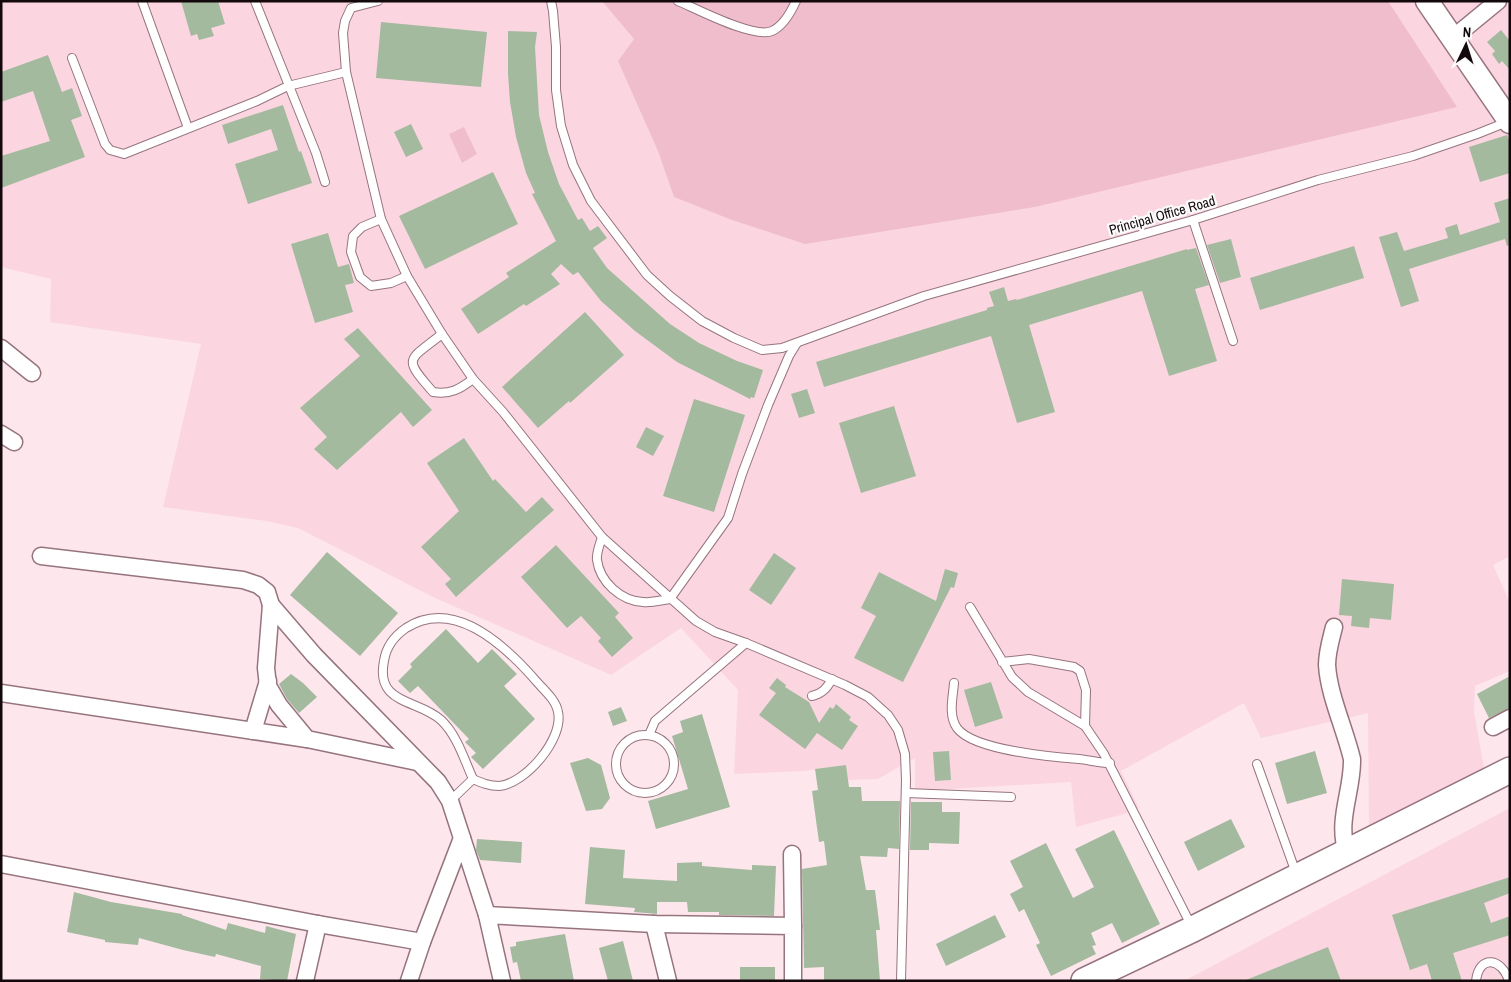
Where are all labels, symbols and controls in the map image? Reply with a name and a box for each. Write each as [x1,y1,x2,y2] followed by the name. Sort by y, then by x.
[1441,20,1491,70] north arrow
[1462,23,1472,41] text: N
[1107,191,1217,239] street label: Principal Office Road

